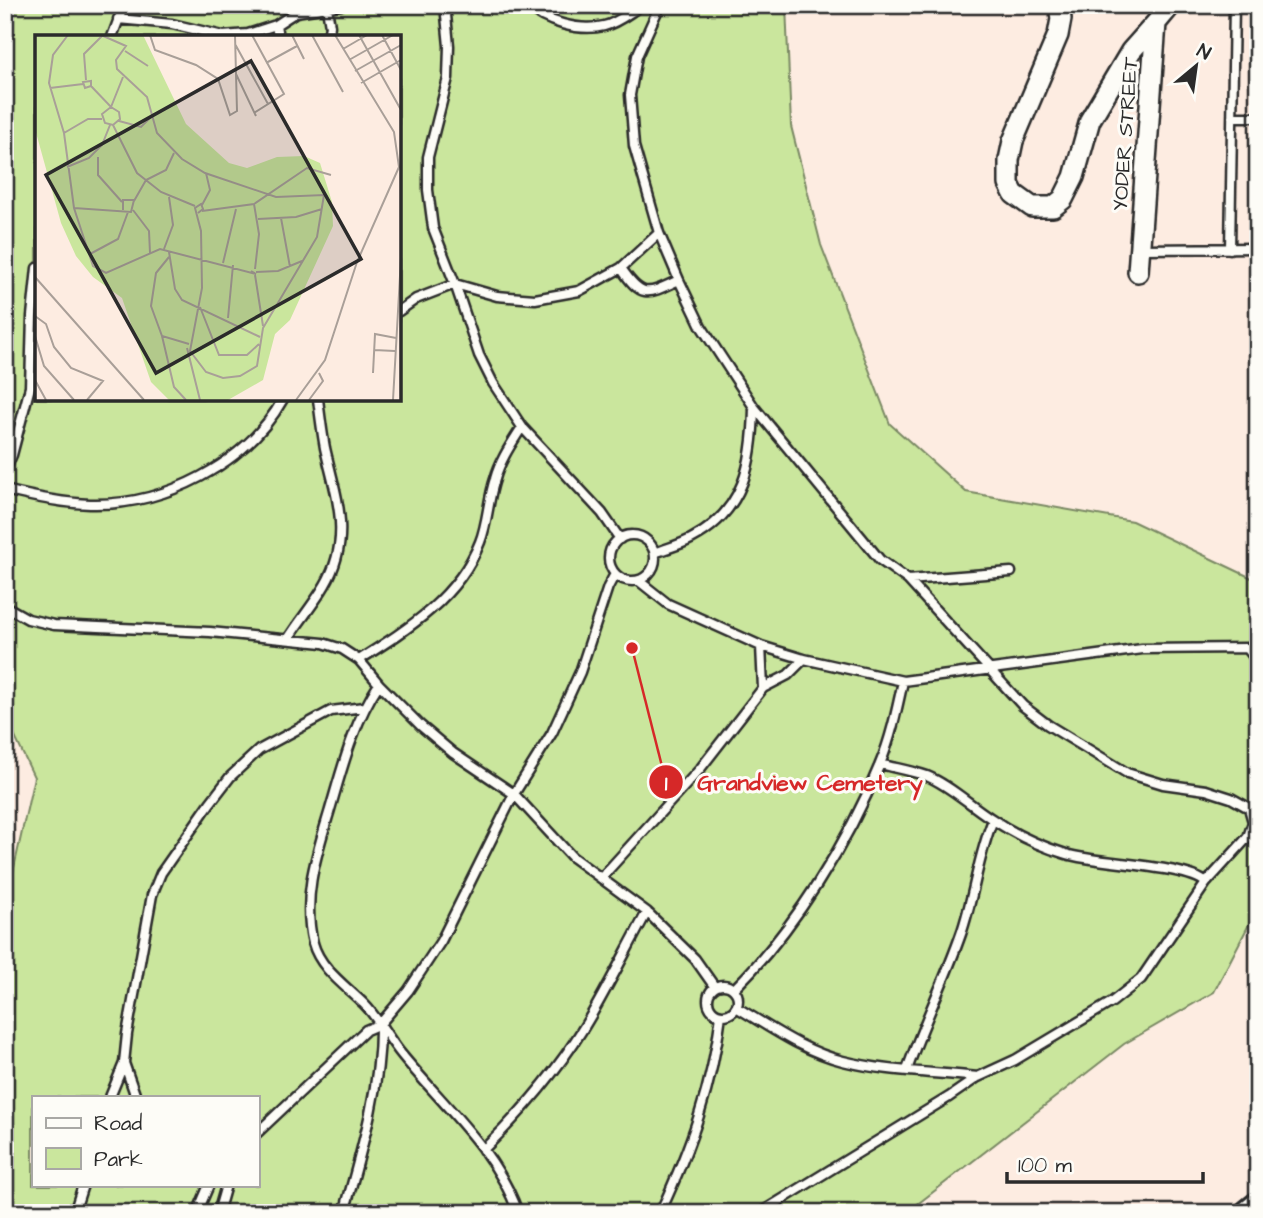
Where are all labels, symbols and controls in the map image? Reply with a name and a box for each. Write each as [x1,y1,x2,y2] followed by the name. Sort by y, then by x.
[1162,32,1232,102] north arrow
[35,35,401,401] inset map
[1192,38,1215,67] text: N
[1106,55,1145,212] street label: YODER STREET
[648,760,937,804] callout: Grandview Cemetery
[697,767,923,801] text: Grandview Cemetery
[665,769,668,798] text: 1
[32,1096,259,1186] legend
[94,1109,142,1138] text: Road
[1007,1141,1204,1185] scale bar
[94,1145,143,1174] text: Park
[1018,1151,1073,1180] text: 100 m

